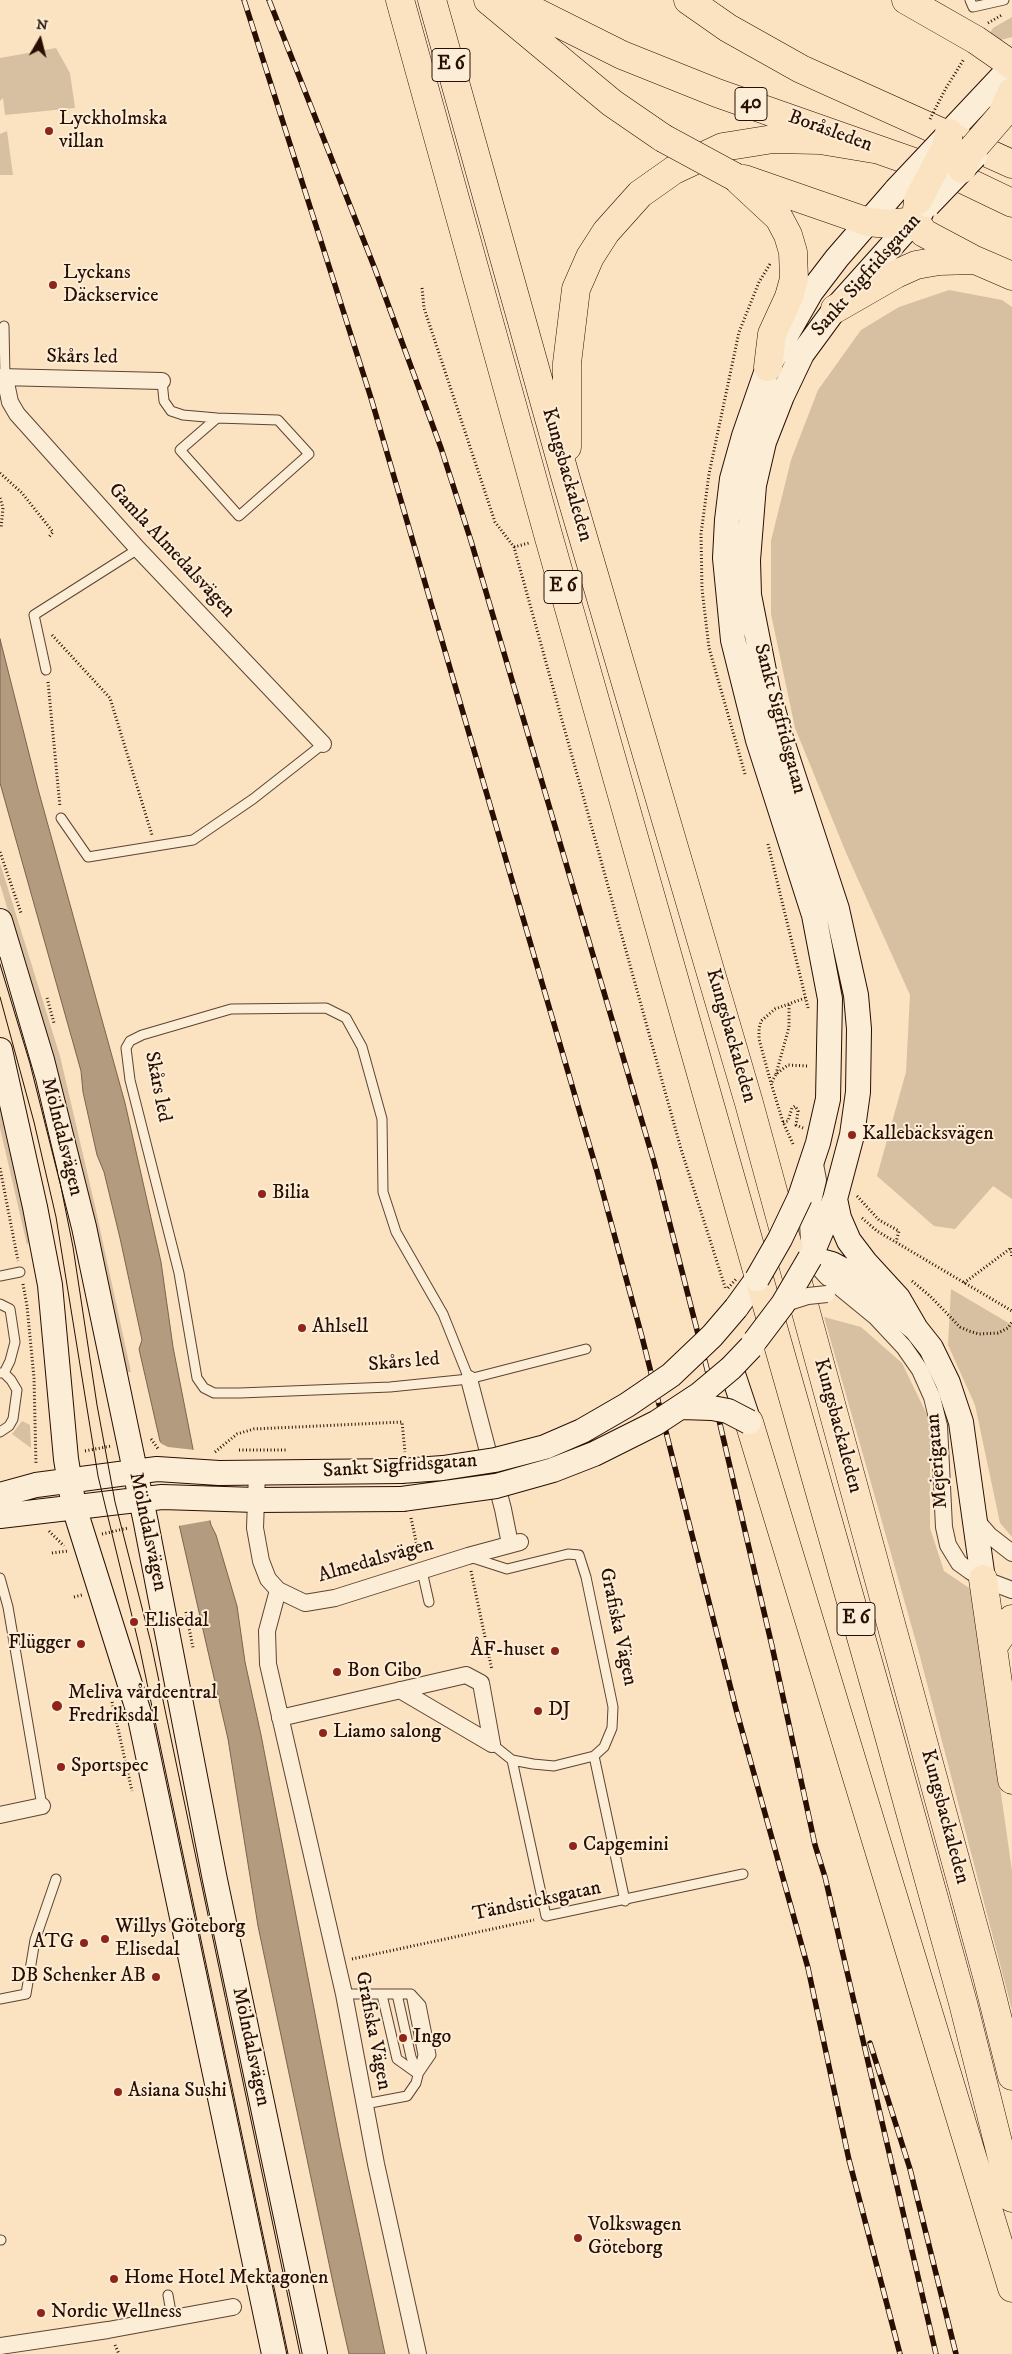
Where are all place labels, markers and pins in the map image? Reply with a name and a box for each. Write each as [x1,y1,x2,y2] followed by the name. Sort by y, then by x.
[59,108,167,155] place label: Lyckholmska villan
[43,125,55,137] marker: Lyckholmska villan
[63,262,158,309] place label: Lyckans Däckservice
[47,279,59,291] marker: Lyckans Däckservice
[862,1123,994,1147] place label: Kallebäcksvägen
[846,1129,858,1141] marker: Kallebäcksvägen
[272,1182,309,1206] place label: Bilia
[256,1188,268,1200] marker: Bilia
[312,1316,368,1340] place label: Ahlsell
[296,1322,308,1334] marker: Ahlsell
[144,1610,209,1634] place label: Elisedal
[128,1616,140,1628] marker: Elisedal
[8,1632,71,1656] place label: Flügger
[75,1638,87,1650] marker: Flügger
[470,1639,545,1663] place label: ÅF-huset
[549,1645,561,1657] marker: ÅF-huset
[347,1660,422,1684] place label: Bon Cibo
[331,1666,343,1678] marker: Bon Cibo
[68,1682,217,1729] place label: Meliva vårdcentral Fredriksdal
[50,1699,64,1713] marker: Meliva vårdcentral Fredriksdal
[548,1699,571,1723] place label: DJ
[532,1705,544,1717] marker: DJ
[333,1721,441,1745] place label: Liamo salong
[317,1727,329,1739] marker: Liamo salong
[71,1755,149,1779] place label: Sportspec
[55,1761,67,1773] marker: Sportspec
[583,1834,669,1858] place label: Capgemini
[567,1840,579,1852] marker: Capgemini
[115,1916,245,1963] place label: Willys Göteborg Elisedal
[33,1931,74,1955] place label: ATG
[99,1933,111,1945] marker: Willys Göteborg Elisedal
[78,1937,90,1949] marker: ATG
[11,1965,146,1989] place label: DB Schenker AB
[150,1971,162,1983] marker: DB Schenker AB
[413,2026,451,2050] place label: Ingo
[397,2032,409,2044] marker: Ingo
[128,2080,227,2104] place label: Asiana Sushi
[112,2086,124,2098] marker: Asiana Sushi
[588,2214,682,2261] place label: Volkswagen Göteborg
[572,2232,584,2244] marker: Volkswagen Göteborg
[124,2267,329,2291] place label: Home Hotel Mektagonen
[108,2273,120,2285] marker: Home Hotel Mektagonen
[51,2301,182,2325] place label: Nordic Wellness
[35,2307,47,2319] marker: Nordic Wellness

